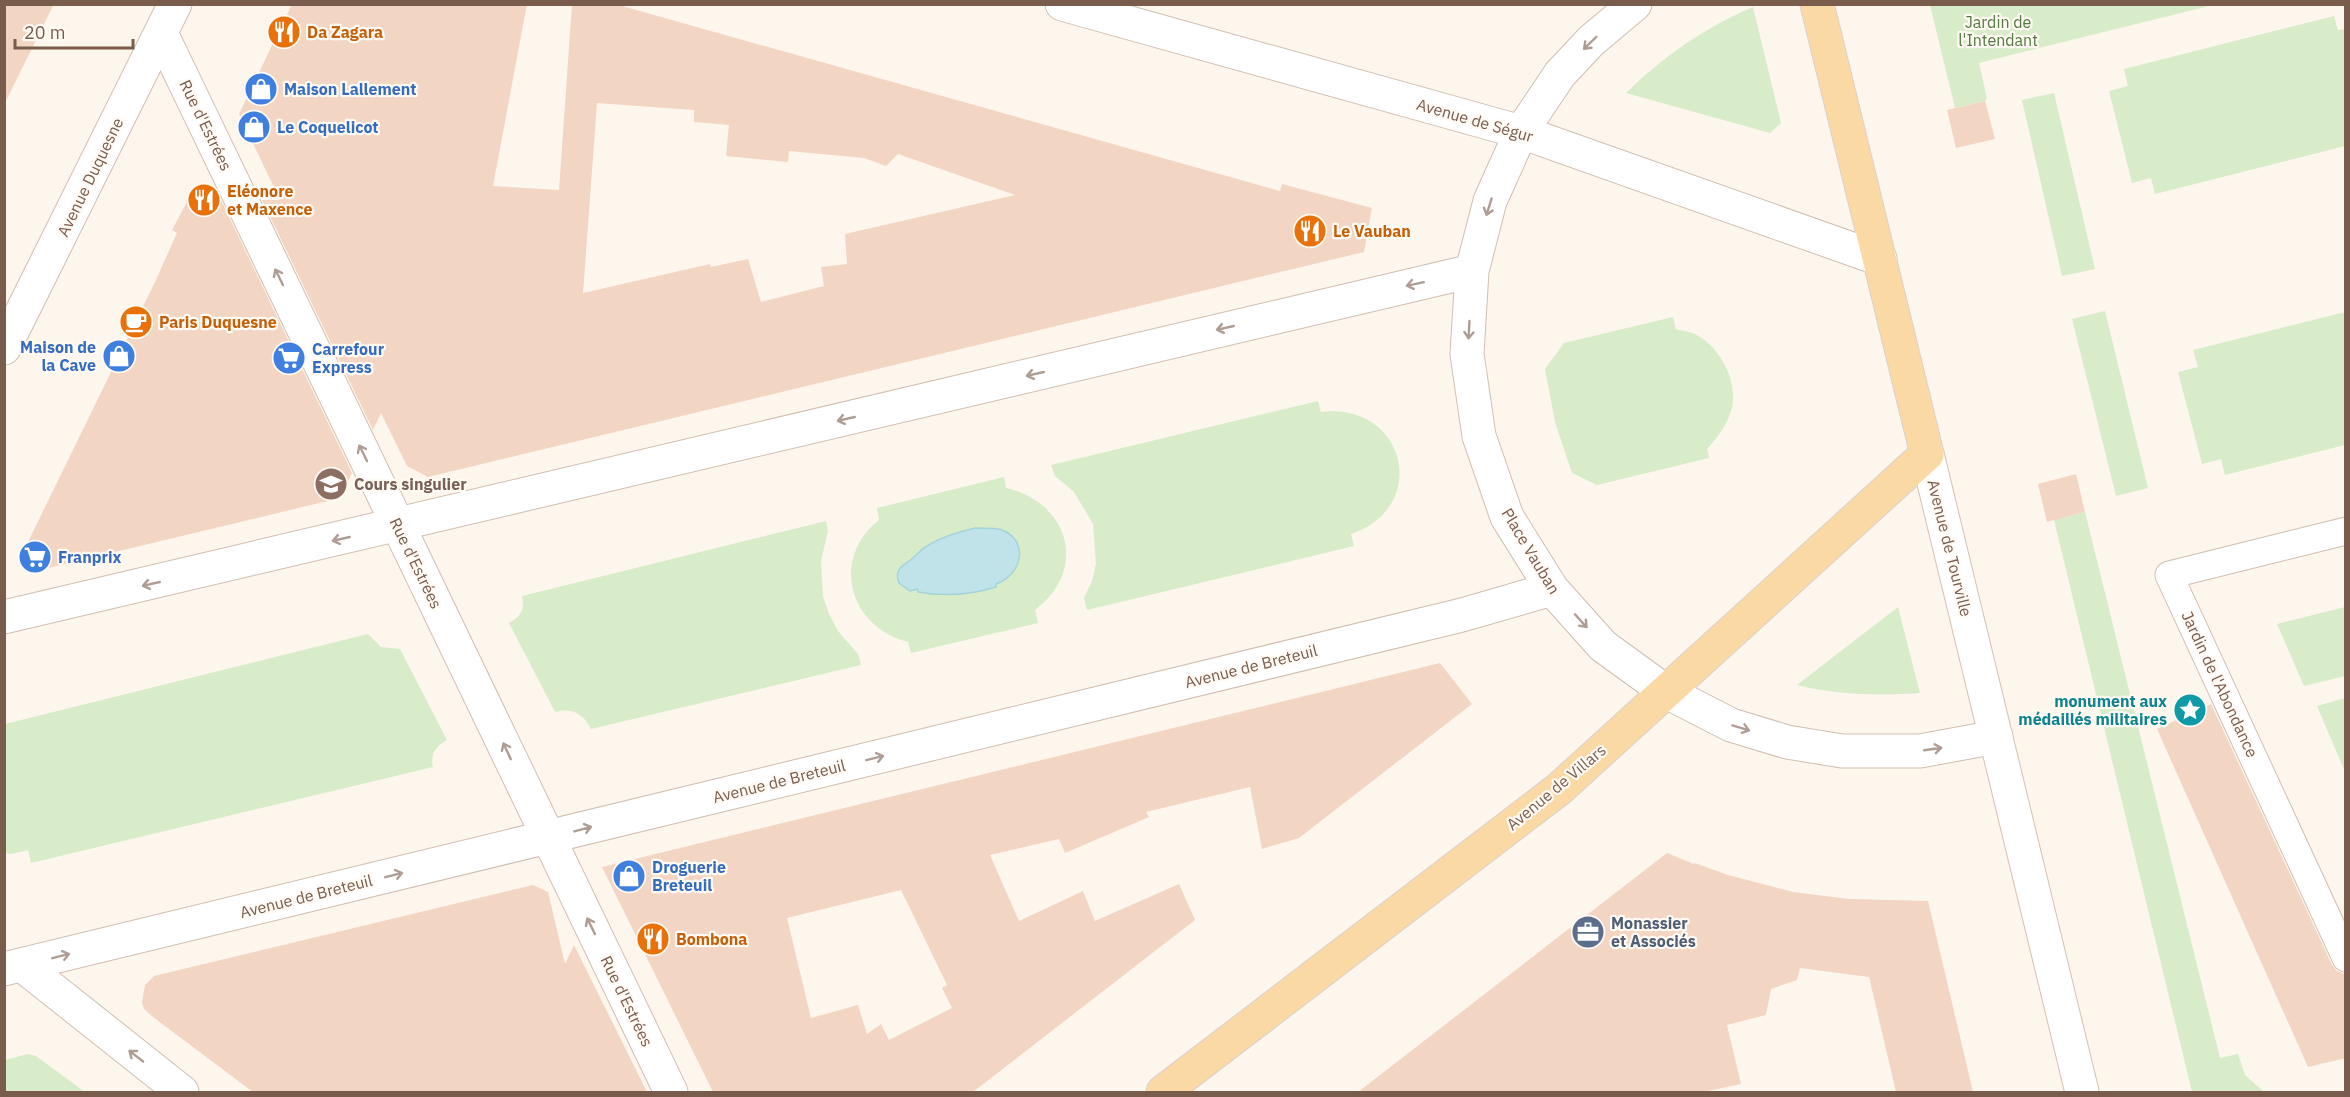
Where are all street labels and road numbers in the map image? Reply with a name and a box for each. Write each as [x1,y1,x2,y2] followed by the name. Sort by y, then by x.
[175,76,237,174] street label: Rue d'Estrées
[1414,94,1536,146] street label: Avenue de Ségur
[53,114,128,240] street label: Avenue Duquesne
[1923,477,1977,619] street label: Avenue de Tourville
[1497,504,1565,598] street label: Place Vauban
[385,514,447,612] street label: Rue d'Estrées
[2177,608,2263,761] street label: Jardin de l'Abondance
[1183,640,1319,692] street label: Avenue de Breteuil
[1502,740,1610,834] street label: Avenue de Villars
[711,755,847,807] street label: Avenue de Breteuil
[238,870,374,922] street label: Avenue de Breteuil
[596,952,658,1050] street label: Rue d'Estrées

